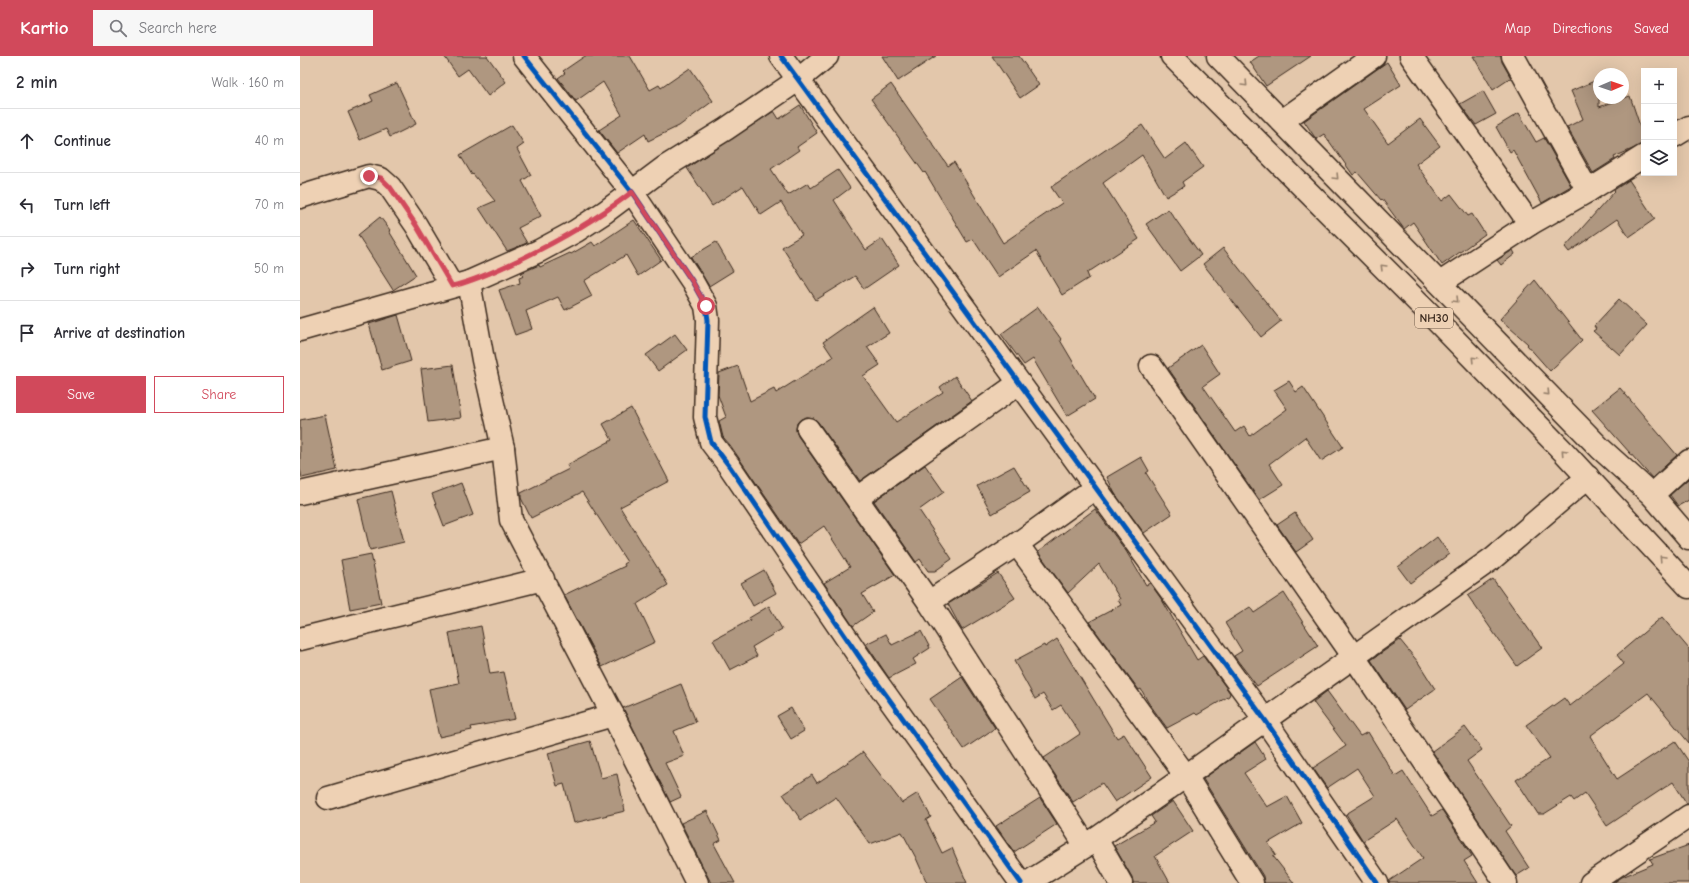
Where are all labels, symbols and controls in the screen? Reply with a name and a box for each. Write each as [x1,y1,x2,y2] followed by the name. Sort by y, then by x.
[93,10,373,46] search box
[20,17,69,39] text: Kartio
[107,17,129,39] icon: search
[139,19,217,37] text: Search here
[1504,20,1531,37] text: Map
[1553,20,1612,37] text: Directions
[1634,20,1669,37] text: Saved
[1593,68,1629,104] north arrow
[1641,68,1677,176] map controls
[1641,68,1677,104] button: +
[16,73,57,92] text: 2 min
[212,75,284,90] text: Walk · 160 m
[1240,79,1248,87] one-way arrow
[1641,104,1677,140] button: −
[16,130,38,152] icon: ahead
[54,132,111,150] text: Continue
[255,133,284,148] text: 40 m
[1641,140,1677,176] button: layers
[360,167,378,185] route end
[1331,172,1339,180] one-way arrow
[16,194,38,216] icon: left
[54,196,110,214] text: Turn left
[255,197,284,212] text: 70 m
[16,258,38,280] icon: right
[54,260,120,278] text: Turn right
[254,261,284,276] text: 50 m
[1380,264,1388,271] one-way arrow
[1452,295,1459,303] one-way arrow
[697,297,715,315] route start
[1415,308,1453,328] road number: NH30
[16,322,38,344] icon: arrive
[54,324,185,342] text: Arrive at destination
[1471,356,1479,364] one-way arrow
[16,376,146,413] button: Save
[154,376,284,413] button: Share
[1542,388,1550,396] one-way arrow
[1562,450,1569,457] one-way arrow
[1660,555,1667,563] one-way arrow

